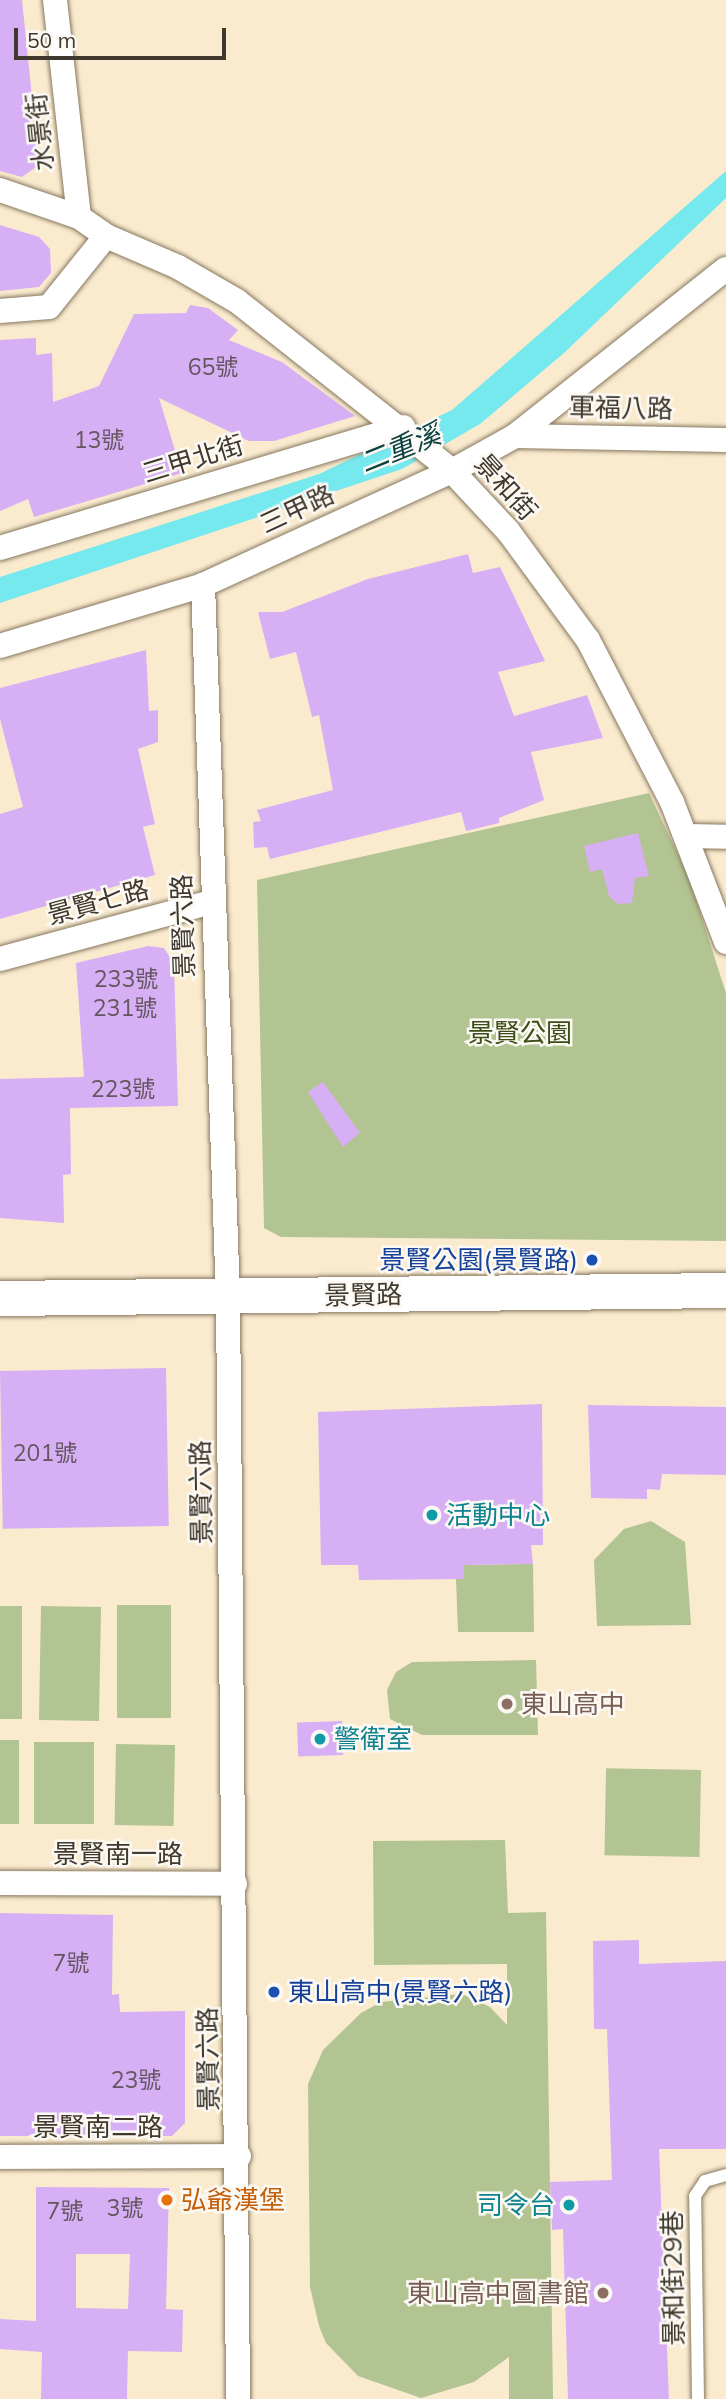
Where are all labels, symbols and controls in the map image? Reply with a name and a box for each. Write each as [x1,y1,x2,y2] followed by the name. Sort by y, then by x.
[18,14,229,58] scale bar
[27,27,76,53] text: 50 m
[20,92,60,172] street label: 水景街
[188,353,238,381] house number: 65號
[569,391,673,425] street label: 軍福八路
[355,417,445,479] water label: 二重溪
[74,426,124,454] house number: 13號
[139,429,247,489] street label: 三甲北街
[468,448,544,526] street label: 景和街
[255,478,339,540] street label: 三甲路
[44,873,152,931] street label: 景賢七路
[166,873,200,979] street label: 景賢六路
[94,965,158,993] house number: 233號
[93,994,157,1022] house number: 231號
[468,1017,572,1049] park label: 景賢公園
[91,1075,155,1103] house number: 223號
[379,1244,578,1276] place label: 景賢公園(景賢路)
[584,1252,600,1268] marker: 景賢公園(景賢路)
[324,1279,402,1311] street label: 景賢路
[13,1439,77,1467] house number: 201號
[184,1440,218,1544] street label: 景賢六路
[446,1499,550,1531] place label: 活動中心
[424,1507,440,1523] marker: 活動中心
[521,1688,625,1720] place label: 東山高中
[499,1696,515,1712] marker: 東山高中
[334,1723,412,1755] place label: 警衛室
[312,1731,328,1747] marker: 警衛室
[53,1838,183,1870] street label: 景賢南一路
[53,1949,89,1977] house number: 7號
[288,1976,513,2008] place label: 東山高中(景賢六路)
[266,1984,282,2000] marker: 東山高中(景賢六路)
[191,2007,225,2111] street label: 景賢六路
[111,2066,161,2094] house number: 23號
[33,2111,163,2143] street label: 景賢南二路
[181,2184,285,2216] place label: 弘爺漢堡
[477,2189,555,2221] place label: 司令台
[159,2192,175,2208] marker: 弘爺漢堡
[107,2194,143,2222] house number: 3號
[47,2197,83,2225] house number: 7號
[561,2197,577,2213] marker: 司令台
[656,2210,690,2346] street label: 景和街29巷
[407,2277,589,2309] place label: 東山高中圖書館
[595,2285,611,2301] marker: 東山高中圖書館

